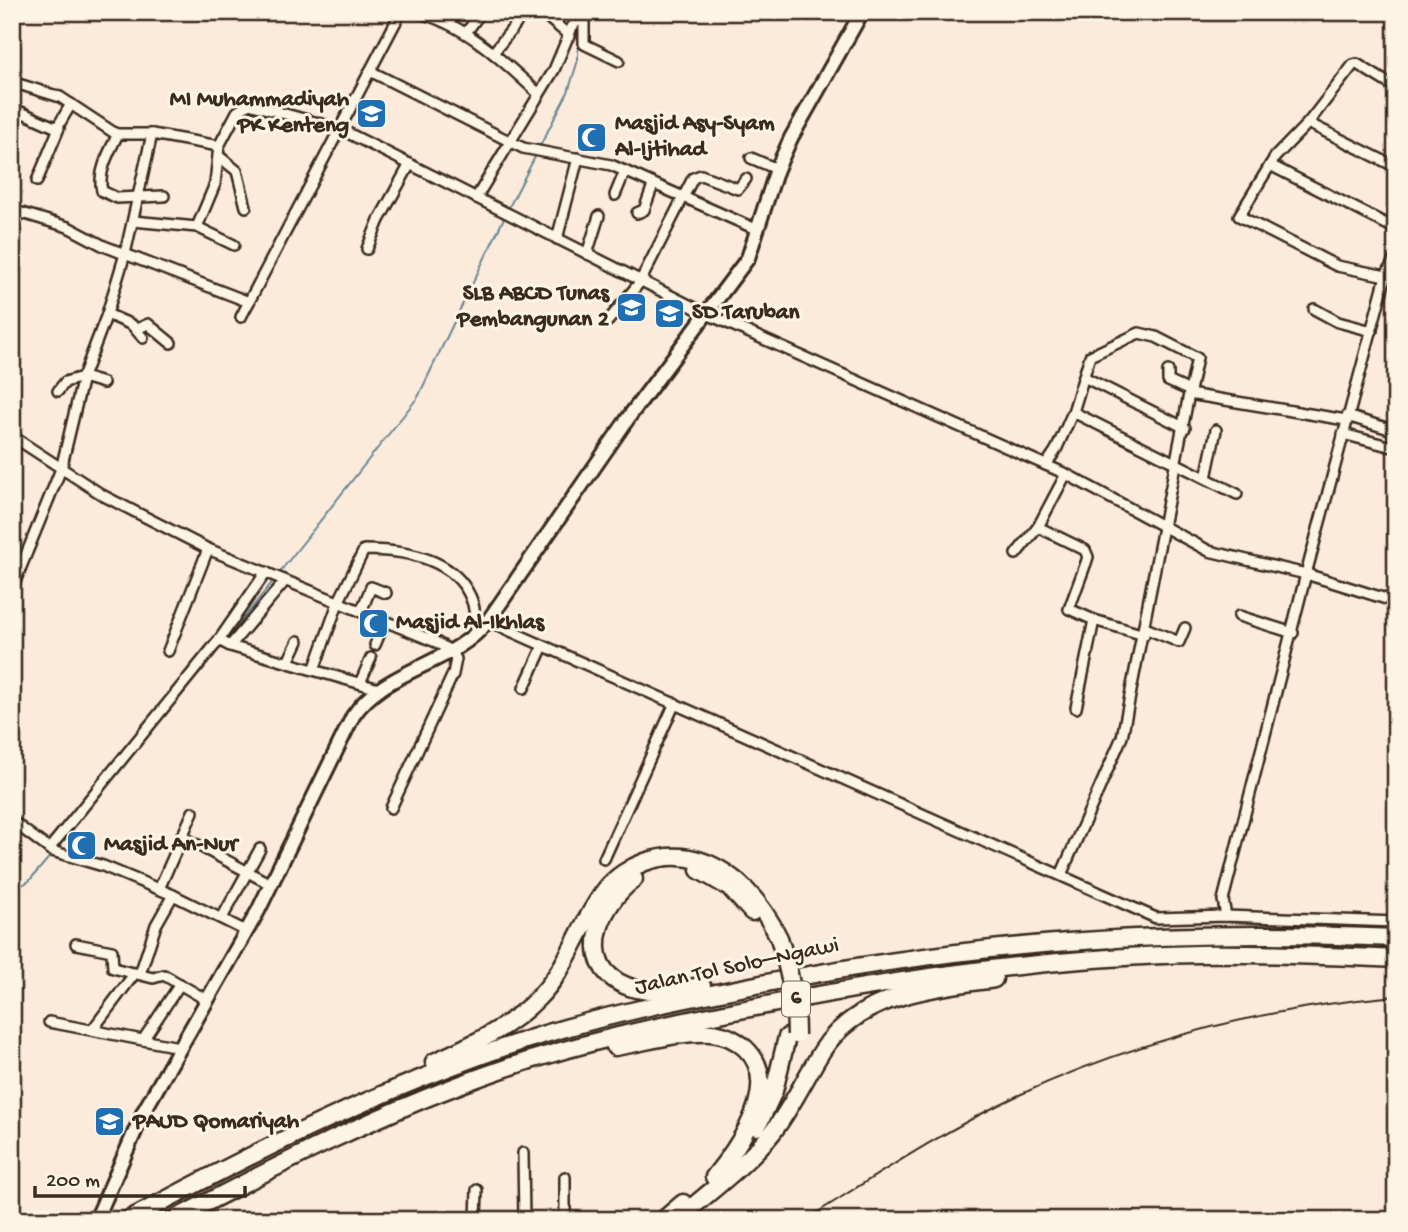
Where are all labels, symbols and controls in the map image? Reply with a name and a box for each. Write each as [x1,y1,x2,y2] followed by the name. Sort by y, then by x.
[170,87,350,140] place label: MI Muhammadiyah PK Kenteng
[355,96,389,130] school or university icon: MI Muhammadiyah PK Kenteng
[614,111,775,164] place label: Masjid Asy-Syam Al-Ijtihad
[575,120,609,154] mosque icon: Masjid Asy-Syam Al-Ijtihad
[455,281,611,334] place label: SLB ABCD Tunas Pembangunan 2
[615,290,649,324] school or university icon: SLB ABCD Tunas Pembangunan 2
[652,296,686,330] school or university icon: SD Taruban
[692,300,801,327] place label: SD Taruban
[356,606,390,640] mosque icon: Masjid Al-Ikhlas
[396,610,546,637] place label: Masjid Al-Ikhlas
[64,828,98,862] mosque icon: Masjid An-Nur
[104,832,240,859] place label: Masjid An-Nur
[633,932,841,1002] street label: Jalan Tol Solo–Ngawi
[782,982,810,1016] road number: 6
[93,1105,127,1139] school or university icon: PAUD Qomariyah
[131,1109,300,1136] place label: PAUD Qomariyah
[35,1155,245,1199] scale bar
[46,1170,100,1195] text: 200 m

